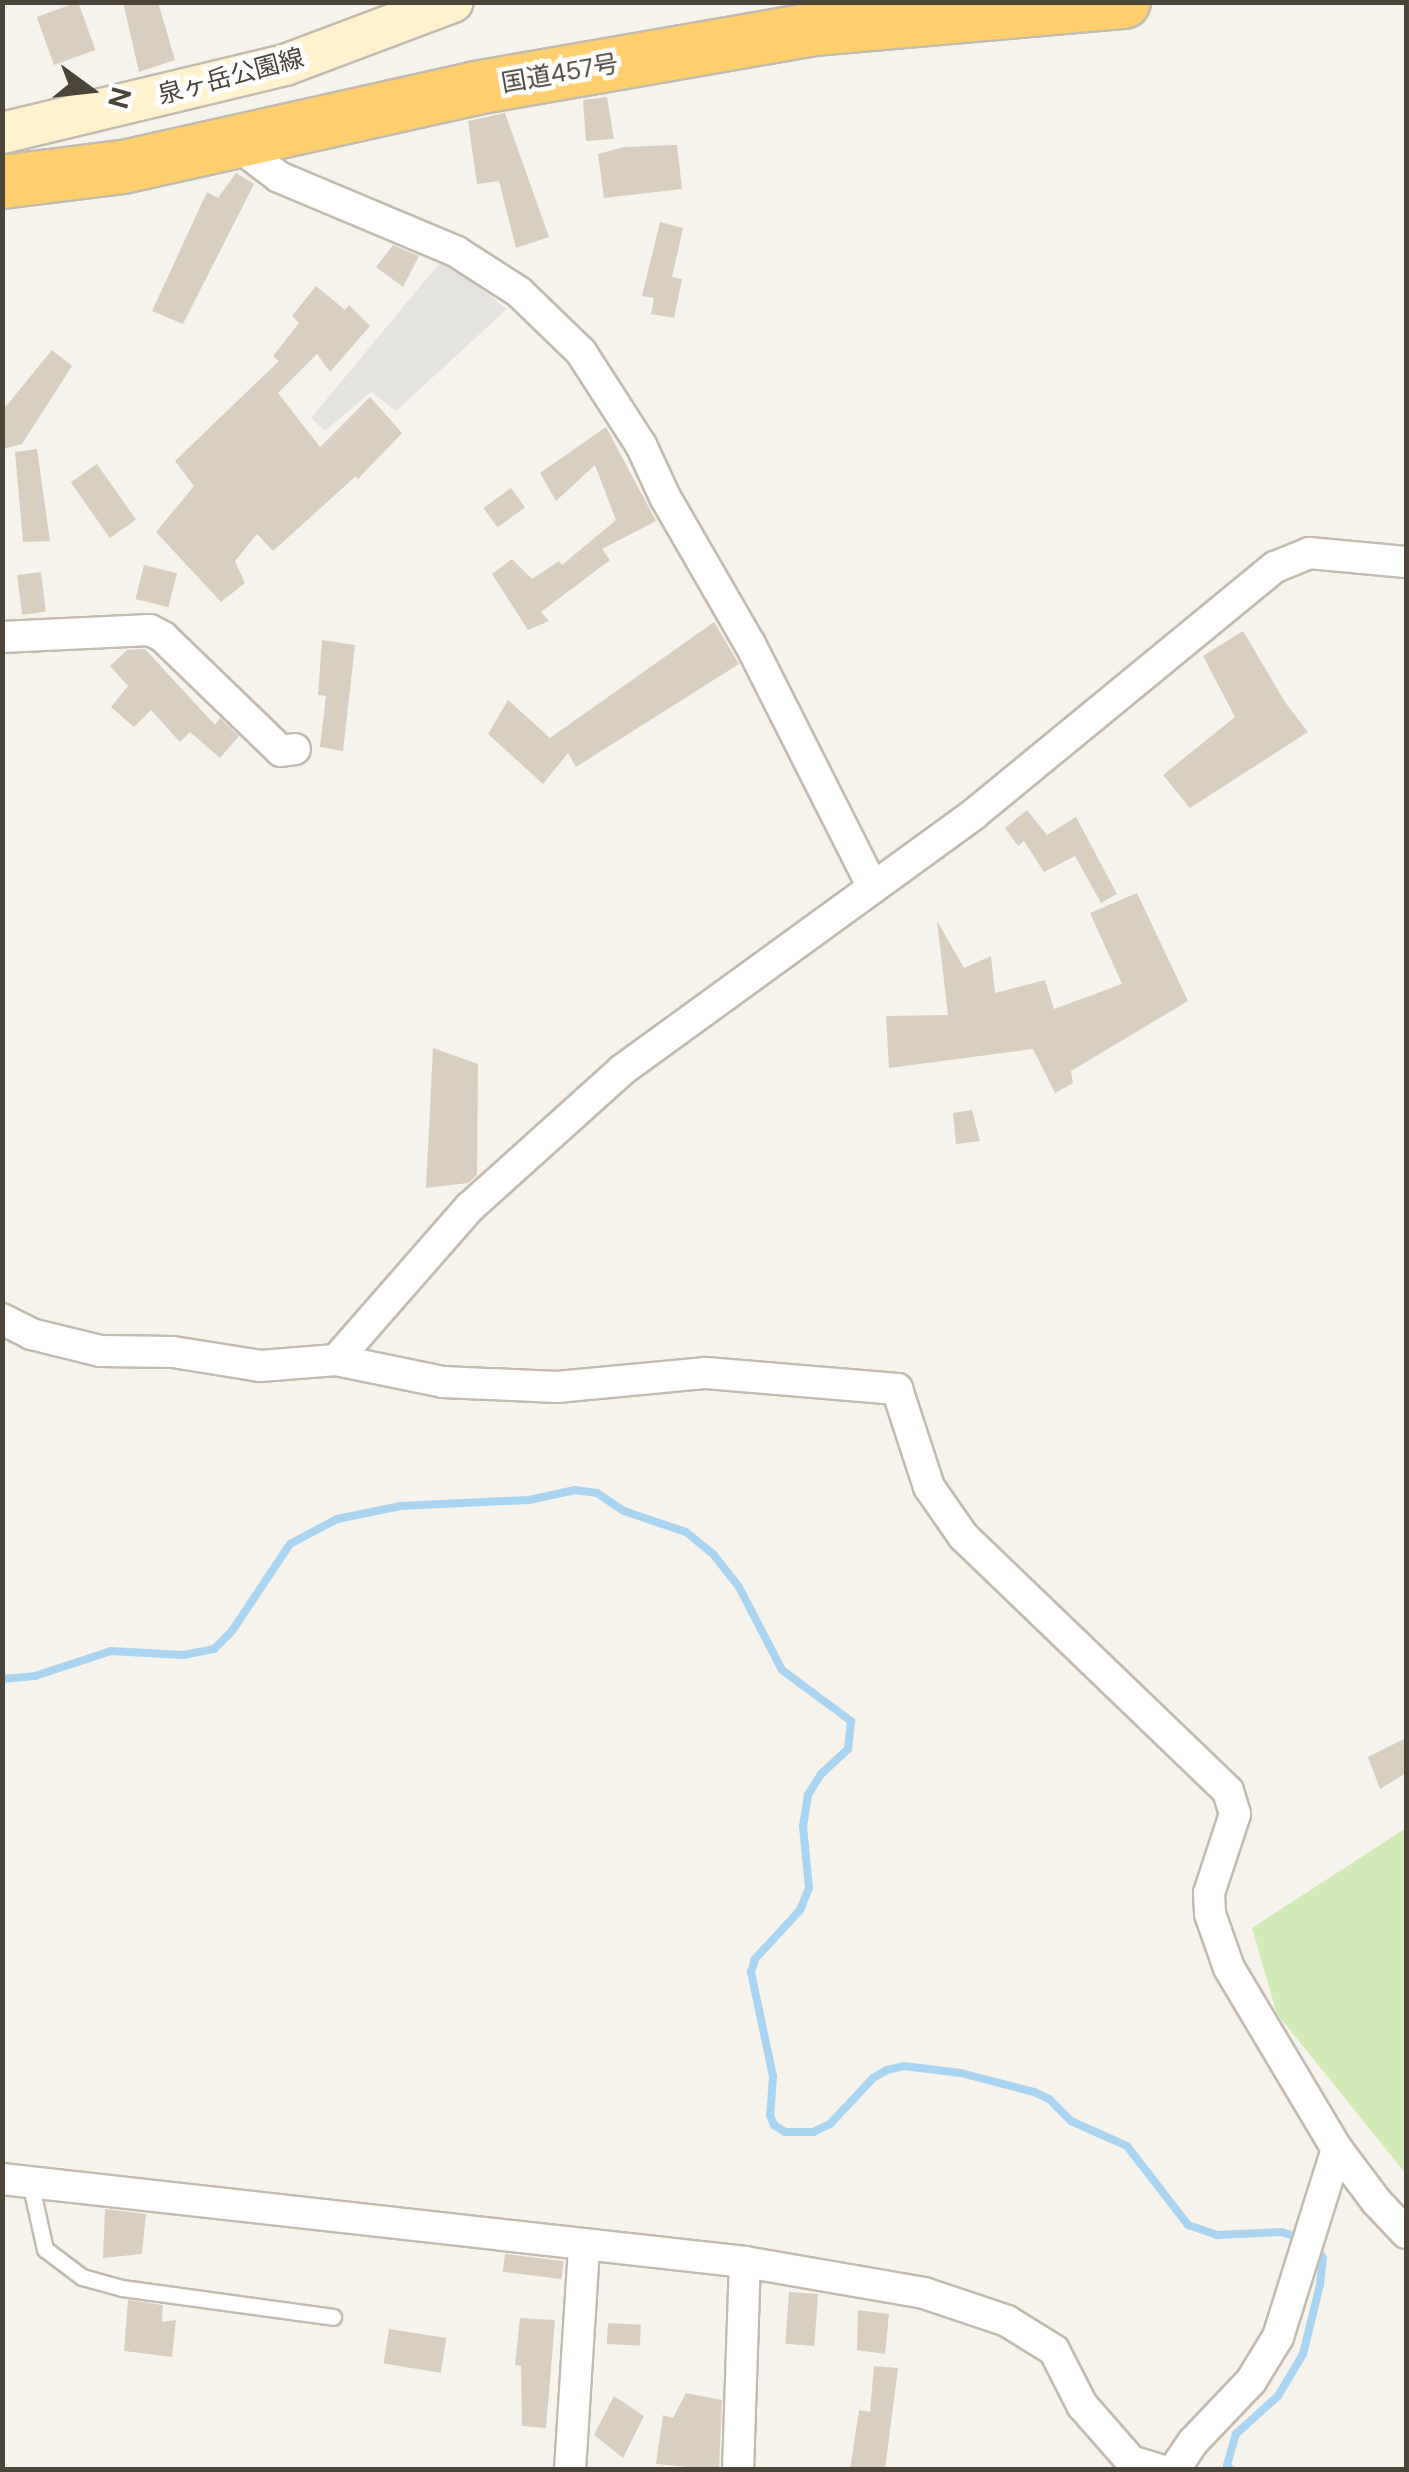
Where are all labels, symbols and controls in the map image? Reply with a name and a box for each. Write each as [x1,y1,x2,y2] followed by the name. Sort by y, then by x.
[40,40,140,140] north arrow
[155,43,307,111] street label: 泉ヶ岳公園線
[499,49,621,99] street label: 国道457号
[99,83,140,113] text: N

